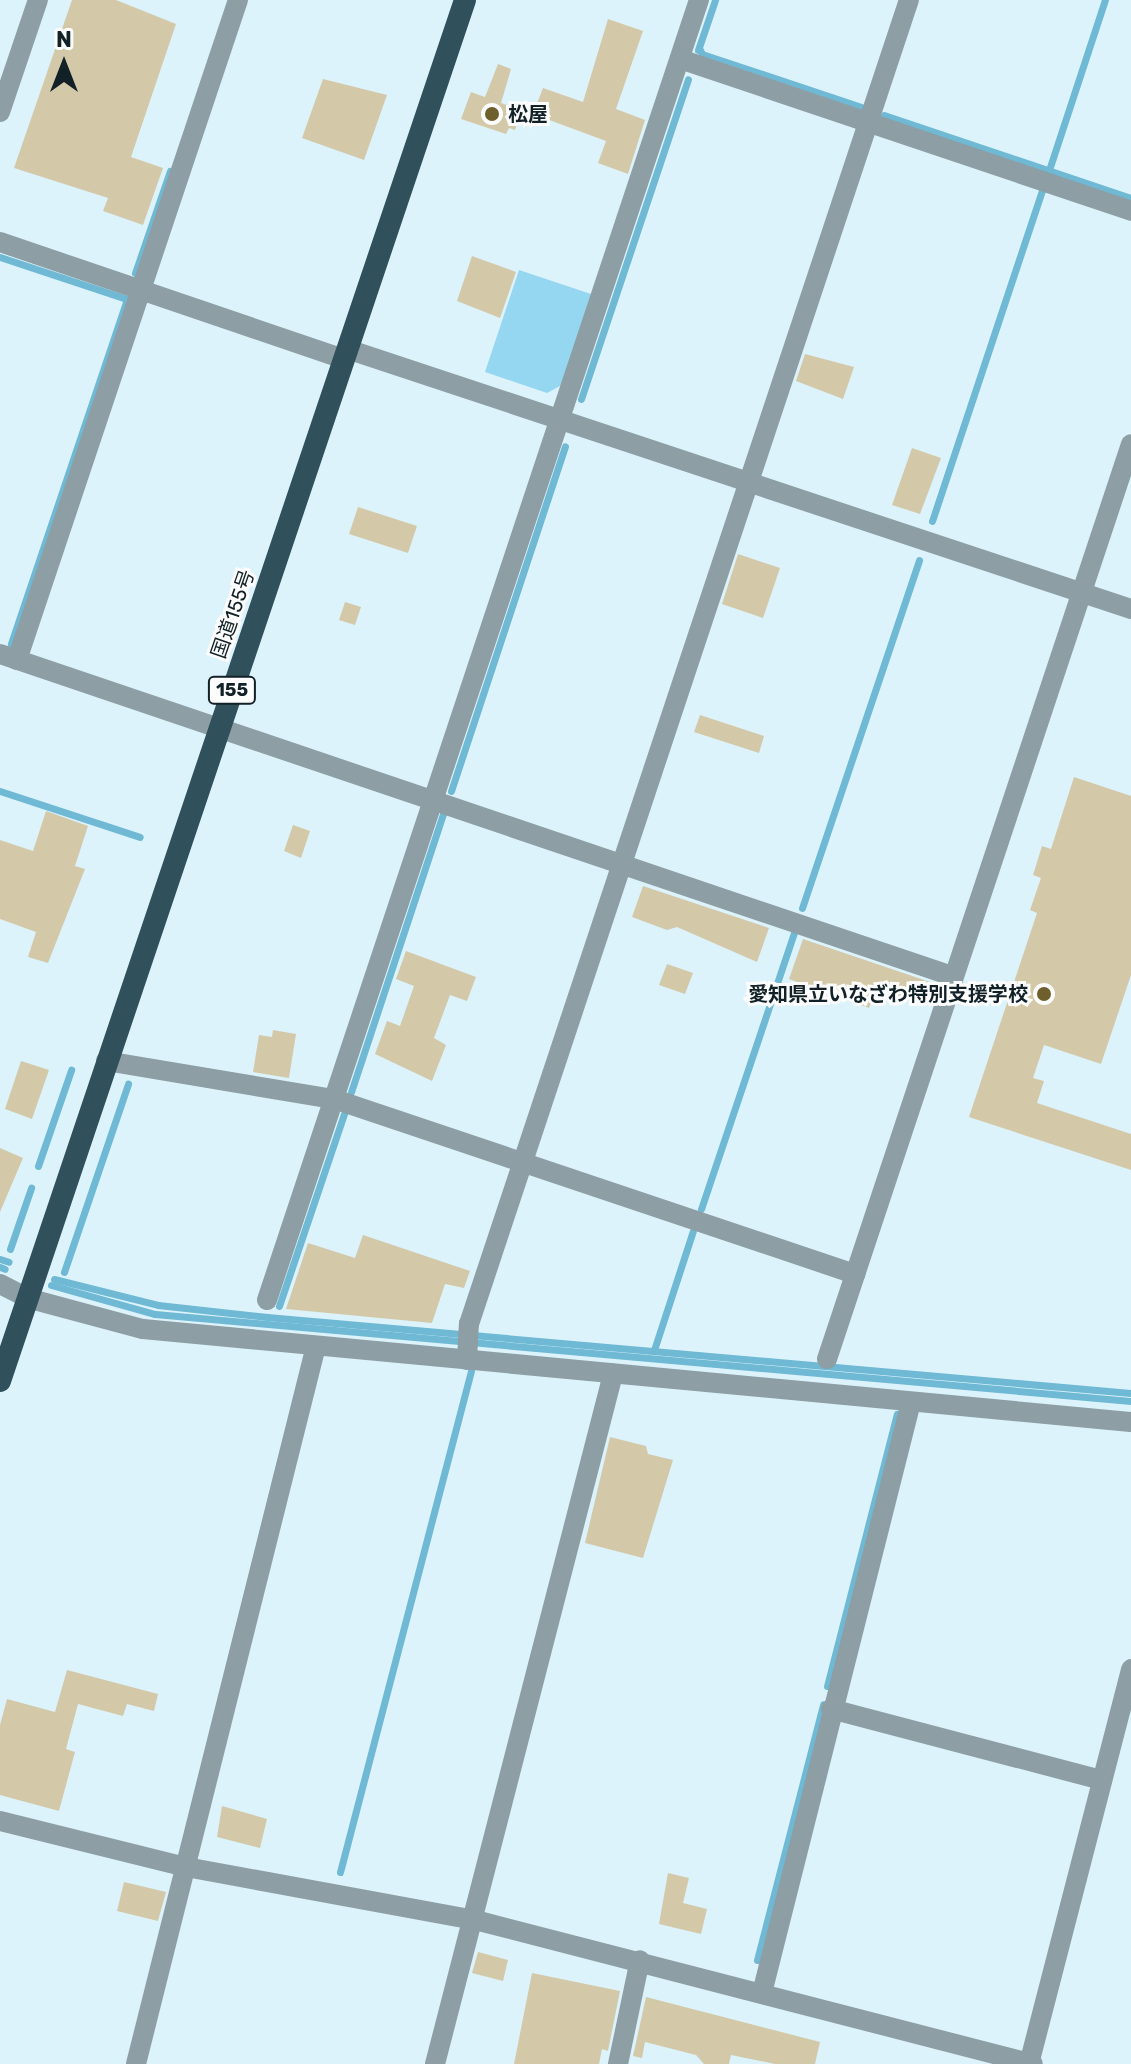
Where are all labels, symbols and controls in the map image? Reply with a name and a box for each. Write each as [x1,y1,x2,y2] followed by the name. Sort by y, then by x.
[24,24,104,104] north arrow
[56,26,72,53] text: N
[508,102,548,126] place label: 松屋
[483,105,501,123] marker: 松屋
[207,566,259,662] street label: 国道155号
[206,676,258,704] road number: 155
[748,982,1028,1006] place label: 愛知県立いなざわ特別支援学校
[1035,985,1053,1003] marker: 愛知県立いなざわ特別支援学校

